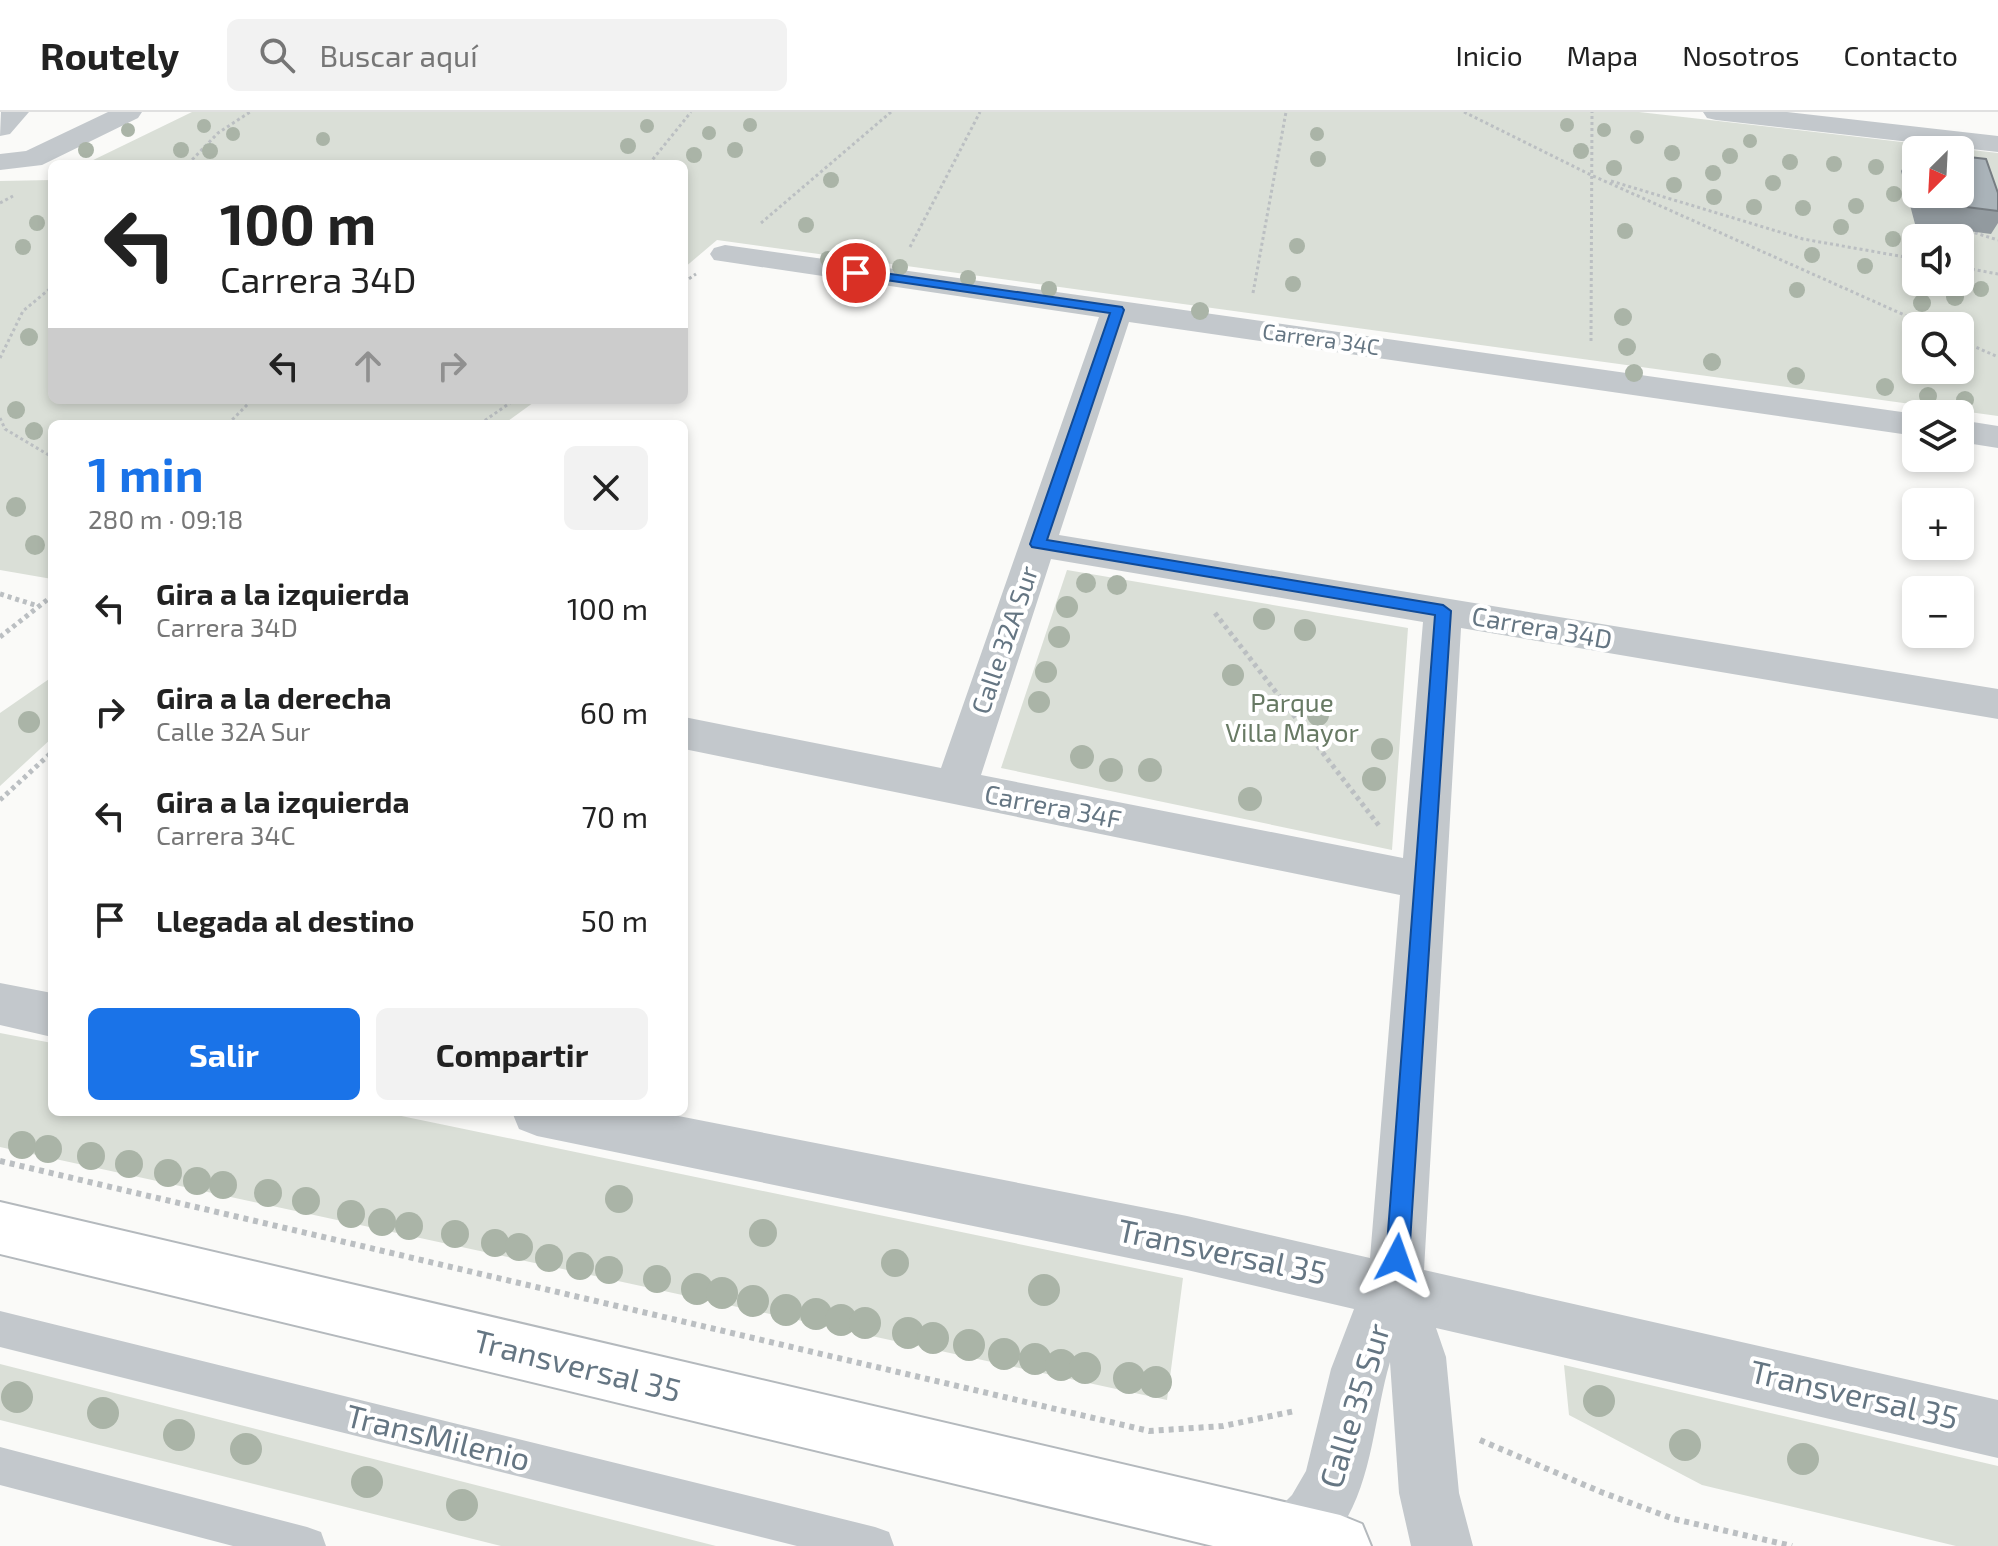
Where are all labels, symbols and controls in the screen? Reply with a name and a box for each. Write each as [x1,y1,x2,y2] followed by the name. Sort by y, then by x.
[227,19,787,91] search box
[40,32,179,78] text: Routely
[255,33,299,77] icon: search
[319,37,478,73] text: Buscar aquí
[1456,38,1523,72] text: Inicio
[1567,38,1638,72] text: Mapa
[1682,38,1800,72] text: Nosotros
[1844,38,1958,72] text: Contacto
[1902,136,1974,208] north arrow
[1902,136,1974,648] map controls
[220,189,376,256] text: 100 m
[88,192,192,296] icon: left
[1902,224,1974,296] button: sound
[822,239,890,307] pin
[834,251,878,295] icon: arrive
[220,257,416,300] text: Carrera 34D
[1902,312,1974,384] button: search
[1261,317,1381,359] street label: Carrera 34C
[262,344,306,388] icon: left
[346,344,390,388] icon: ahead
[430,344,474,388] icon: right
[1902,400,1974,472] button: layers
[88,444,204,502] text: 1 min
[564,446,648,530] button: close
[1902,488,1974,560] button: +
[88,503,243,534] text: 280 m · 09:18
[964,561,1043,718] street label: Calle 32A Sur
[156,575,410,611] text: Gira a la izquierda
[1902,576,1974,648] button: −
[88,586,132,630] icon: left
[567,590,648,626] text: 100 m
[1470,599,1615,654] street label: Carrera 34D
[156,611,298,642] text: Carrera 34D
[156,679,392,715] text: Gira a la derecha
[1225,686,1359,747] park label: Parque Villa Mayor
[88,690,132,734] icon: right
[580,694,648,730] text: 60 m
[156,715,311,746] text: Calle 32A Sur
[982,777,1124,834] street label: Carrera 34F
[156,783,410,819] text: Gira a la izquierda
[88,794,132,838] icon: left
[582,798,648,834] text: 70 m
[156,819,295,850] text: Carrera 34C
[88,898,132,942] icon: arrive
[156,902,415,938] text: Llegada al destino
[581,902,648,938] text: 50 m
[88,1008,360,1100] button: Salir
[376,1008,648,1100] button: Compartir
[1115,1209,1330,1291] street label: Transversal 35
[1355,1216,1439,1300] position arrow
[1310,1318,1396,1492] street label: Calle 35 Sur
[470,1320,685,1408] street label: Transversal 35
[1747,1351,1962,1435] street label: Transversal 35
[343,1395,534,1477] street label: TransMilenio

